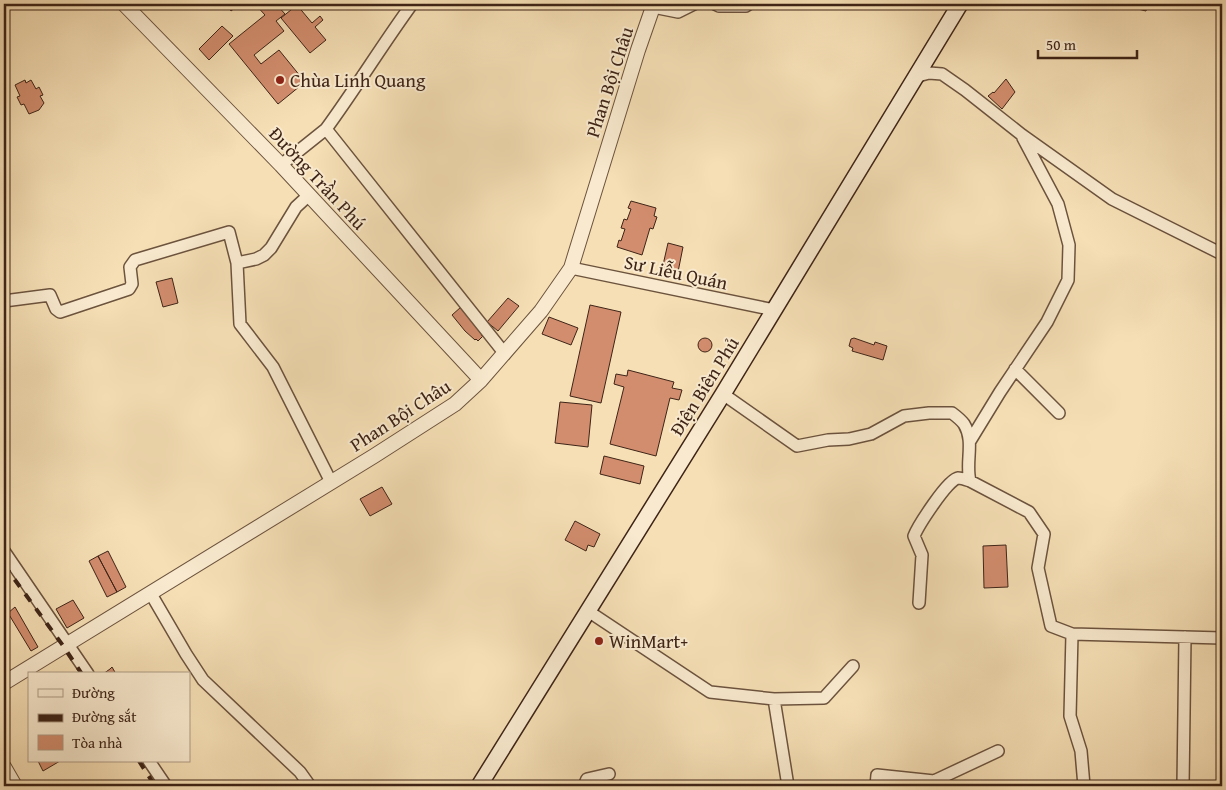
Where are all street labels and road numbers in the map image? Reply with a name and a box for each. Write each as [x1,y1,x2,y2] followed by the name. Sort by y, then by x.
[578,22,640,141] street label: Phan Bội Châu
[263,120,374,236] street label: Đường Trần Phú
[622,247,731,297] street label: Sư Liễu Quán
[663,331,746,441] street label: Điện Biên Phủ
[344,372,456,458] street label: Phan Bội Châu

